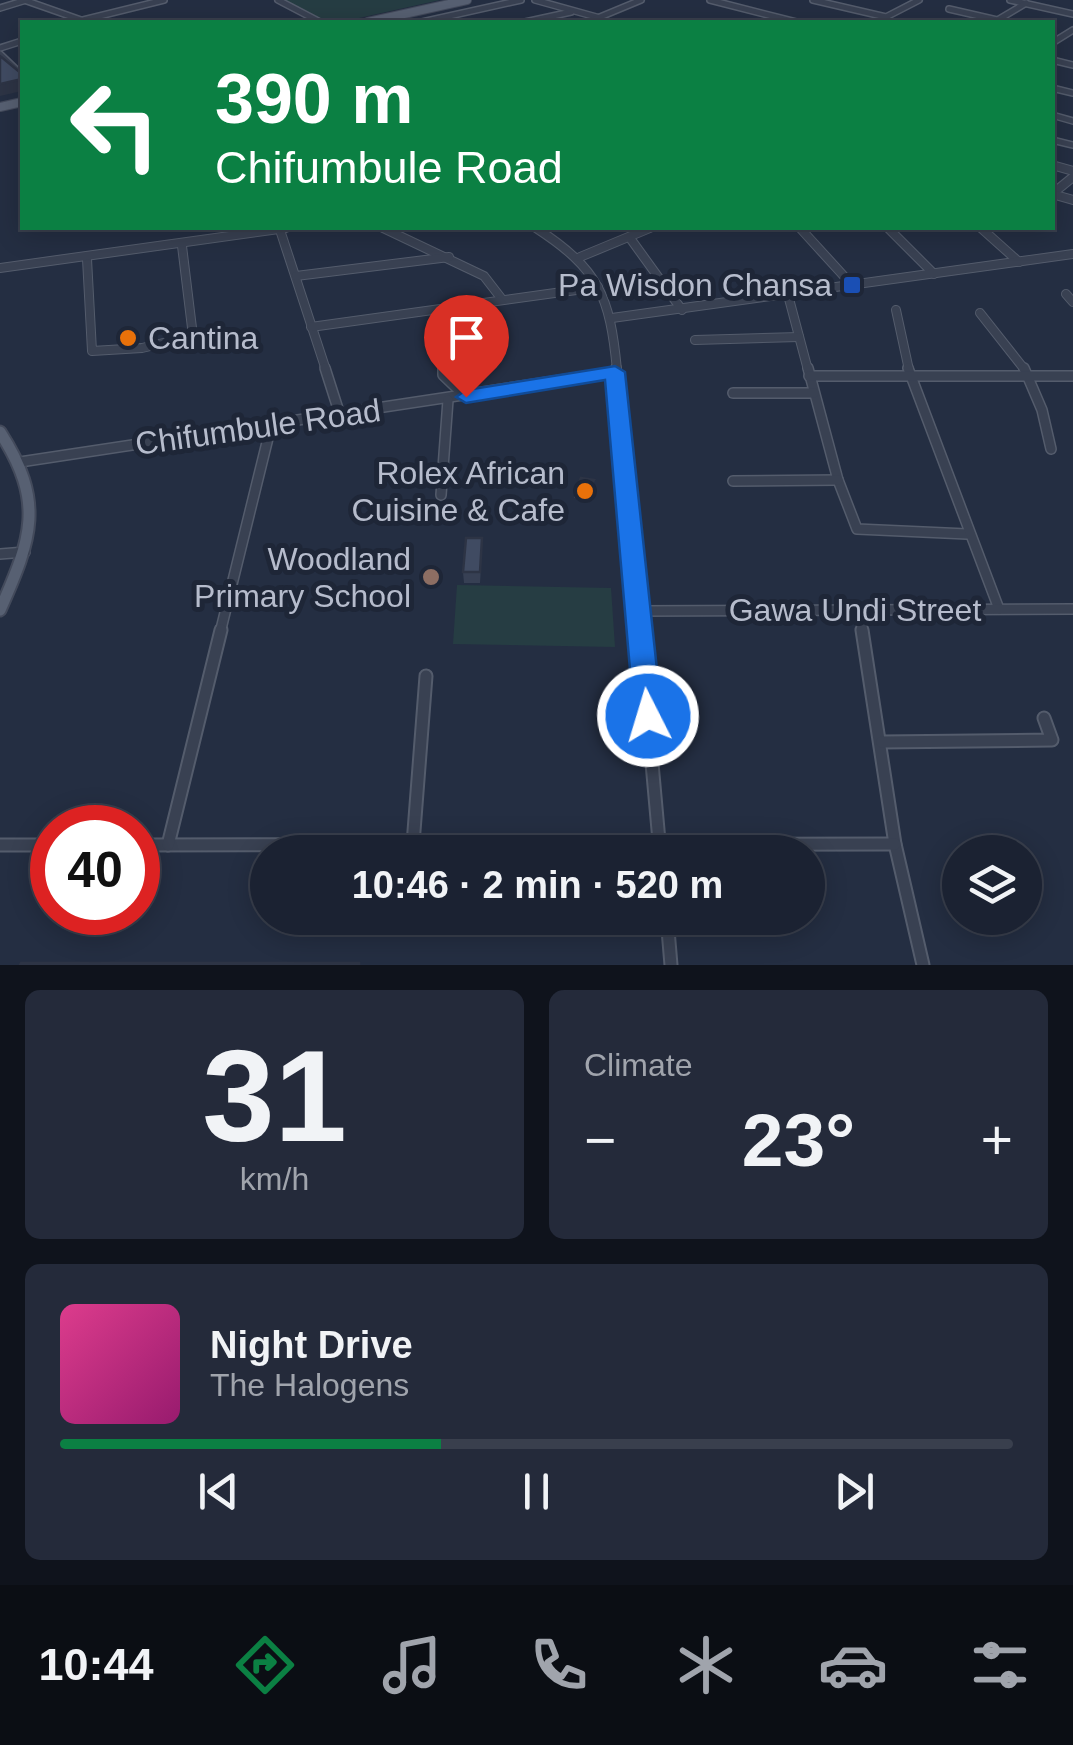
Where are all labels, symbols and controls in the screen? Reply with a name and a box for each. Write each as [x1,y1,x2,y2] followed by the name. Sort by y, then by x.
[50,60,180,190] icon: left
[215,60,413,138] text: 390 m
[215,142,563,193] text: Chifumbule Road
[558,267,832,303] place label: Pa Wisdon Chansa
[841,274,863,296] marker: Pa Wisdon Chansa
[424,295,509,398] pin
[439,310,494,365] icon: arrive
[148,320,259,356] place label: Cantina
[117,327,139,349] marker: Cantina
[133,392,383,462] street label: Chifumbule Road
[352,455,565,528] place label: Rolex African Cuisine & Cafe
[574,480,596,502] marker: Rolex African Cuisine & Cafe
[194,541,411,614] place label: Woodland Primary School
[420,566,442,588] marker: Woodland Primary School
[729,592,981,628] street label: Gawa Undi Street
[596,664,700,768] position arrow
[30,805,160,935] speed limit sign: 40
[942,835,1042,935] map controls
[942,835,1042,935] button: layers
[352,864,723,906] text: 10:46 · 2 min · 520 m
[202,1023,347,1169] text: 31
[584,1047,692,1083] text: Climate
[742,1098,855,1182] text: 23°
[584,1109,616,1171] text: −
[981,1109,1013,1171] text: +
[240,1161,309,1197] text: km/h
[210,1324,413,1366] text: Night Drive
[210,1367,409,1403] text: The Halogens
[191,1464,246,1519] icon: previous
[509,1464,564,1519] icon: pause
[827,1464,882,1519] icon: next
[230,1630,300,1700] icon: directions
[377,1630,447,1700] icon: music
[524,1630,594,1700] icon: phone
[671,1630,741,1700] icon: climate
[818,1630,888,1700] icon: car
[965,1630,1035,1700] icon: filters
[38,1639,154,1690] text: 10:44

